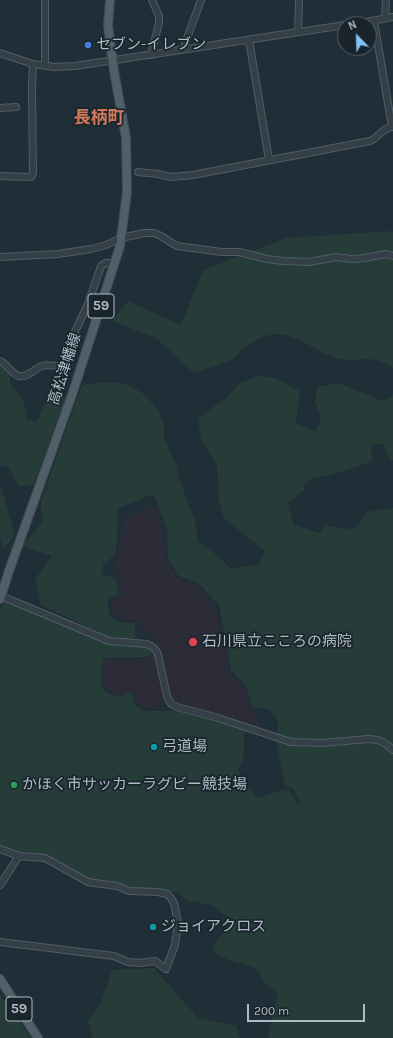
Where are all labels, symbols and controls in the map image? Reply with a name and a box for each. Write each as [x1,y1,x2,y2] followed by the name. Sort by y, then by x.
[337,16,377,56] north arrow
[346,18,359,33] text: N
[96,36,206,54] place label: セブン-イレブン
[83,40,93,50] marker: セブン-イレブン
[74,108,124,128] district label: 長柄町
[88,294,114,318] road number: 59
[45,331,85,407] street label: 高松津幡線
[202,633,352,651] place label: 石川県立こころの病院
[187,636,199,648] marker: 石川県立こころの病院
[162,738,207,756] place label: 弓道場
[149,742,159,752] marker: 弓道場
[22,776,247,794] place label: かほく市サッカーラグビー競技場
[9,780,19,790] marker: かほく市サッカーラグビー競技場
[161,918,266,936] place label: ジョイアクロス
[148,922,158,932] marker: ジョイアクロス
[249,996,367,1022] scale bar
[6,997,32,1021] road number: 59
[254,1004,289,1018] text: 200 m

